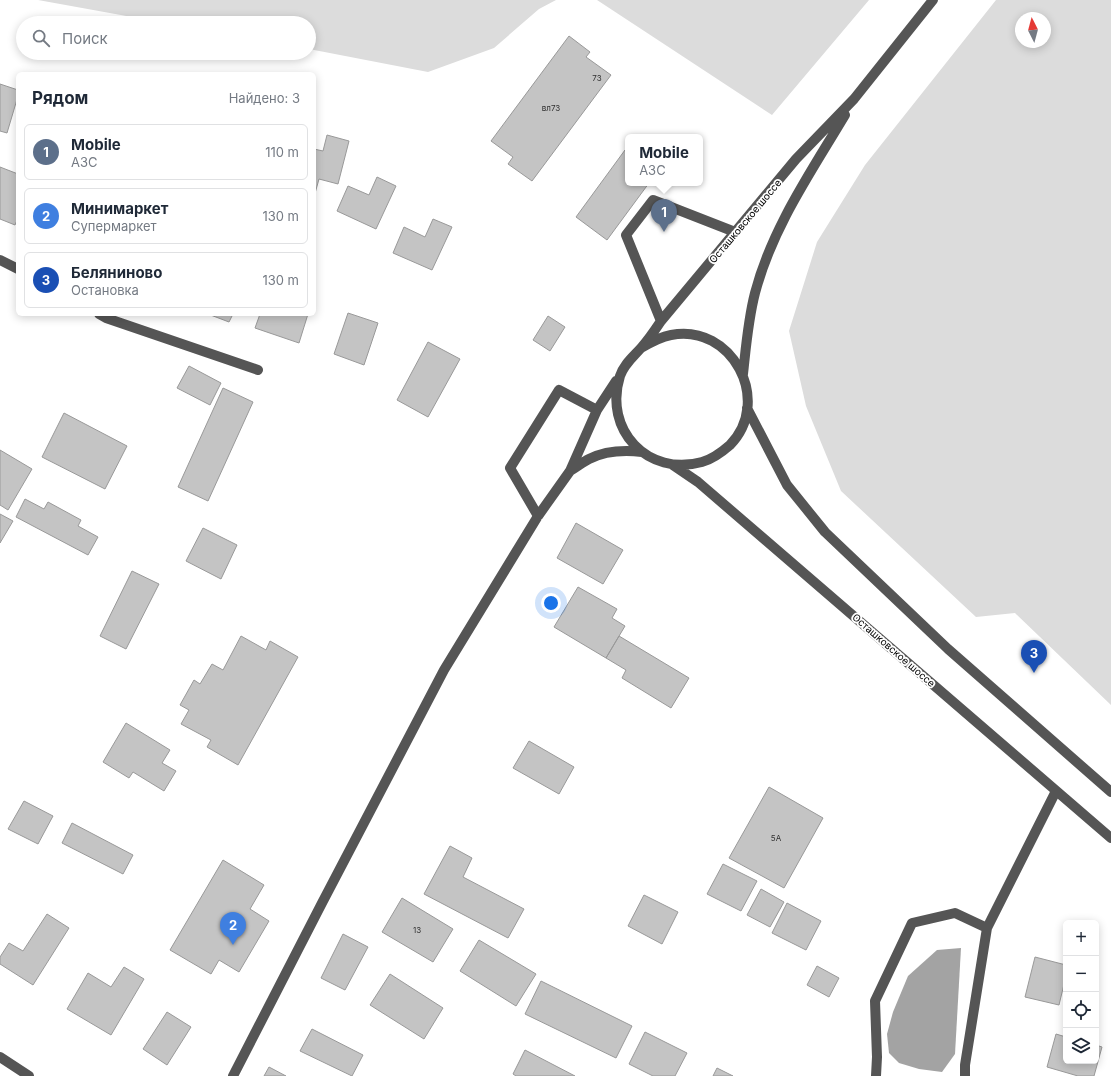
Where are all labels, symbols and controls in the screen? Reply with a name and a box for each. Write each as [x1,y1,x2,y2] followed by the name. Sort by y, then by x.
[1015,12,1051,48] north arrow
[16,16,316,60] search box
[30,27,52,49] icon: search
[62,29,108,48] text: Поиск
[592,73,602,83] house number: 73
[32,88,88,108] text: Рядом
[229,90,300,106] text: Найдено: 3
[542,103,560,113] house number: вл73
[625,134,703,186] popup
[71,135,121,154] text: Mobile
[639,143,689,162] text: Mobile
[43,144,49,160] text: 1
[265,144,299,160] text: 110 m
[71,154,98,170] text: АЗС
[639,162,666,178] text: АЗС
[706,177,784,265] street label: Осташковское шоссе
[71,199,168,218] text: Минимаркет
[651,199,677,232] pin: 1
[42,208,50,224] text: 2
[262,208,299,224] text: 130 m
[71,218,157,234] text: Супермаркет
[71,263,162,282] text: Беляниново
[42,272,50,288] text: 3
[262,272,299,288] text: 130 m
[71,282,139,298] text: Остановка
[541,593,561,613] your location
[850,611,938,689] street label: Осташковское шоссе
[1021,640,1047,673] pin: 3
[771,833,782,843] house number: 5А
[220,912,246,945] pin: 2
[1063,920,1099,1064] map controls
[1063,920,1099,956] button: +
[413,925,421,935] house number: 13
[1063,956,1099,992] button: −
[1063,992,1099,1028] button: locate
[1063,1028,1099,1064] button: layers

